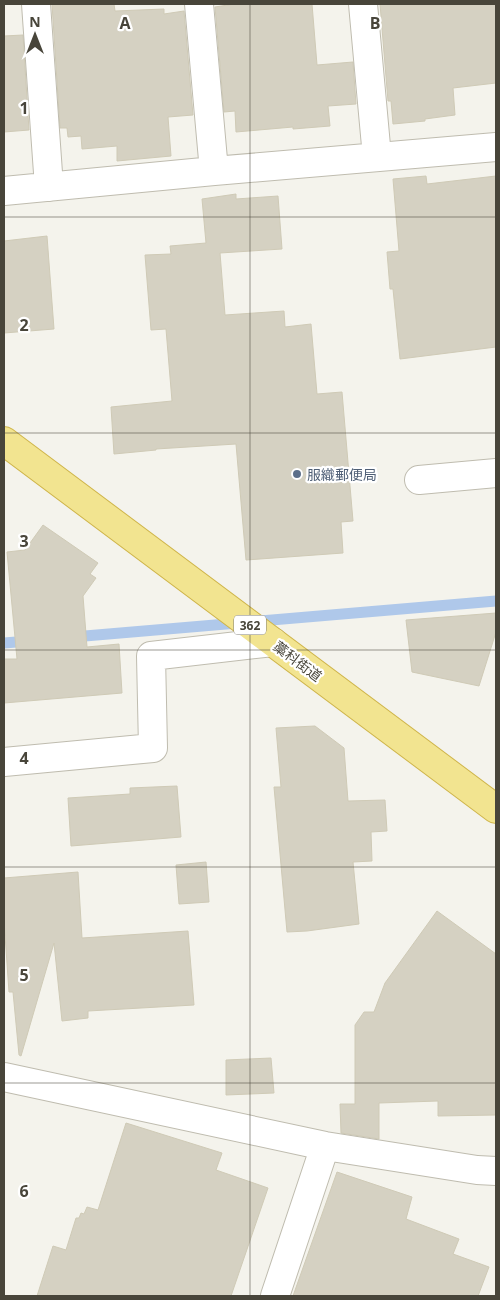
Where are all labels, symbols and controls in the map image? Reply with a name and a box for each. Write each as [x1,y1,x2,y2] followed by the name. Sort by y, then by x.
[10,10,60,60] north arrow
[29,12,41,31] text: N
[119,12,131,34] text: A
[370,12,380,34] text: B
[19,97,29,119] text: 1
[19,314,29,336] text: 2
[307,465,377,484] place label: 服織郵便局
[291,468,303,480] marker: 服織郵便局
[19,530,29,552] text: 3
[234,616,266,634] road number: 362
[270,637,326,685] street label: 藁科街道
[19,747,29,769] text: 4
[19,964,29,986] text: 5
[19,1180,29,1202] text: 6

